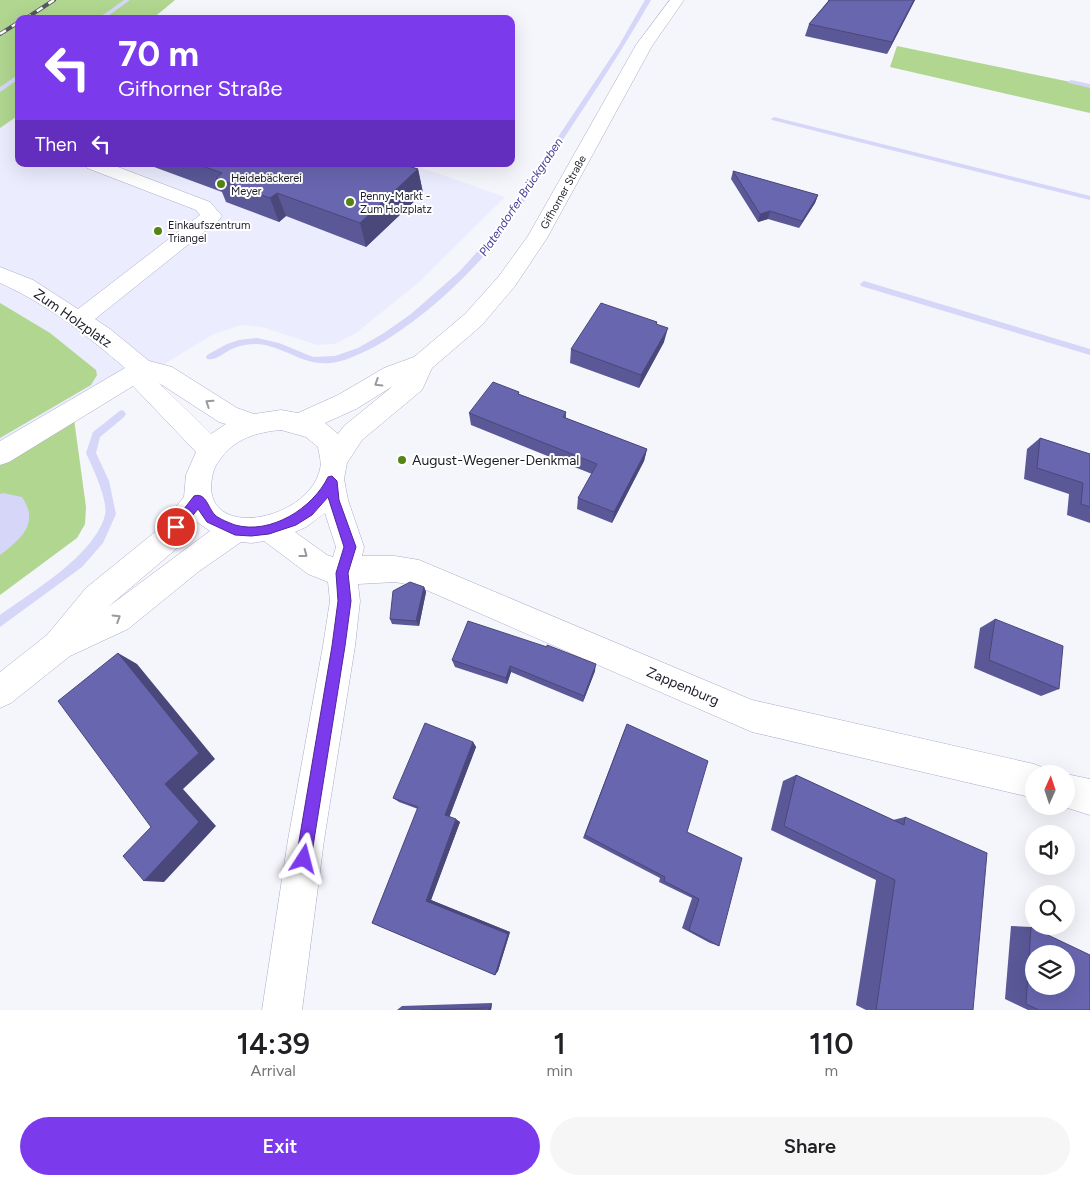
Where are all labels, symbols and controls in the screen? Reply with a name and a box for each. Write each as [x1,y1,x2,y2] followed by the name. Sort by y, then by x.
[118,33,199,75] text: 70 m
[35,35,100,100] icon: left
[118,75,282,102] text: Gifhorner Straße
[87,130,115,158] icon: left
[35,133,77,156] text: Then
[476,135,566,259] water label: Platendorfer Brückgraben
[538,153,589,231] street label: Gifhorner Straße
[231,172,302,198] place label: Heidebäckerei Meyer
[215,178,227,190] marker: Heidebäckerei Meyer
[360,190,432,216] place label: Penny-Markt - Zum Holzplatz
[344,196,356,208] marker: Penny-Markt - Zum Holzplatz
[168,219,250,245] place label: Einkaufszentrum Triangel
[152,225,164,237] marker: Einkaufszentrum Triangel
[30,285,115,352] street label: Zum Holzplatz
[374,377,383,386] one-way arrow
[205,400,215,409] one-way arrow
[412,452,579,469] place label: August-Wegener-Denkmal
[396,454,408,466] marker: August-Wegener-Denkmal
[155,506,197,548] pin
[162,513,190,541] icon: arrive
[298,549,307,557] one-way arrow
[112,614,121,624] one-way arrow
[644,664,722,709] street label: Zappenburg
[1025,765,1075,815] north arrow
[1025,765,1075,995] map controls
[1025,825,1075,875] button: sound
[277,832,329,884] position arrow
[1025,885,1075,935] button: search
[1025,945,1075,995] button: layers
[236,1025,310,1062] text: 14:39
[553,1025,566,1062] text: 1
[809,1025,854,1062] text: 110
[251,1061,296,1080] text: Arrival
[546,1061,573,1080] text: min
[825,1061,838,1080] text: m
[20,1117,540,1175] button: Exit
[550,1117,1070,1175] button: Share

